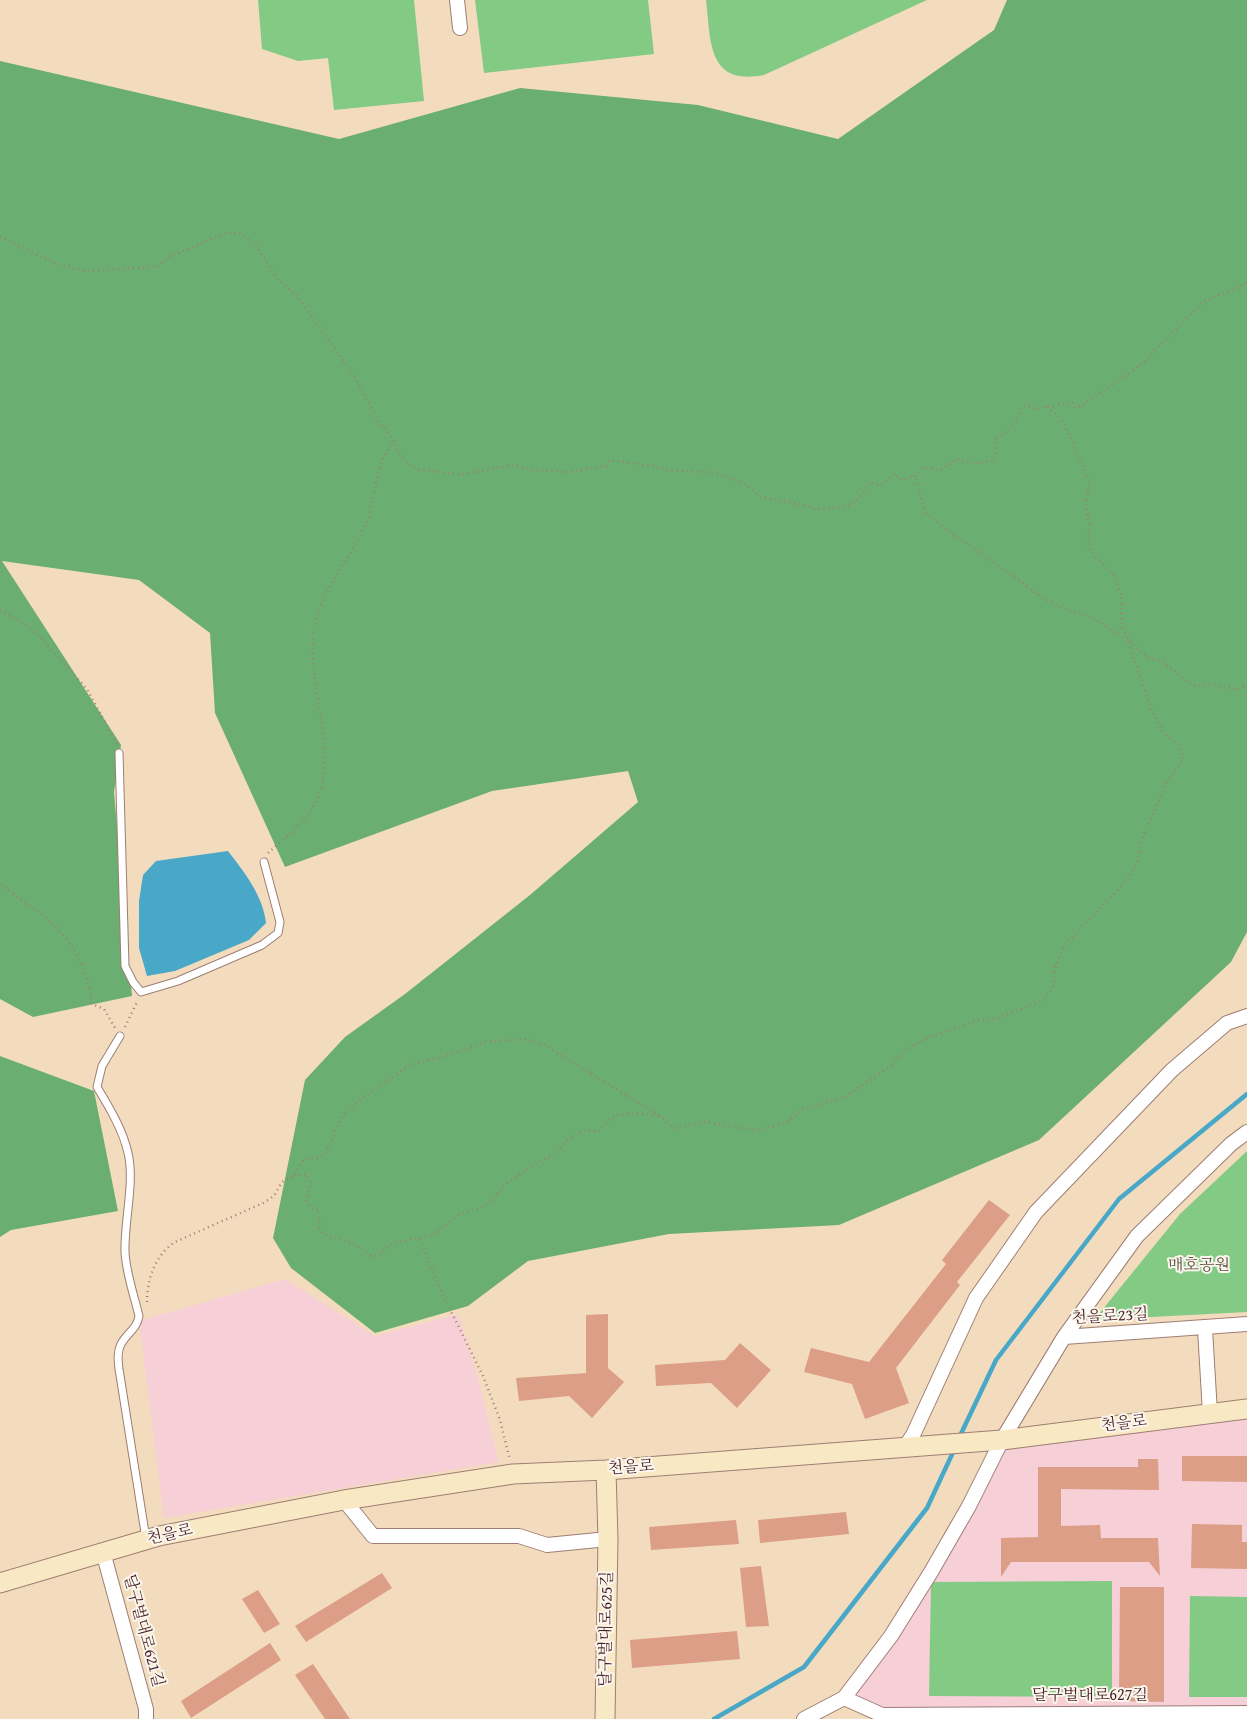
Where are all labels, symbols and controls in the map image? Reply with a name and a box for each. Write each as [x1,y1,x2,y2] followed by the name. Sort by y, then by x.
[1168,1256,1230,1276] park label: 매호공원
[1071,1305,1149,1329] street label: 천을로23길
[1100,1412,1148,1436] street label: 천을로
[607,1457,655,1479] street label: 천을로
[145,1520,195,1550] street label: 천을로
[596,1571,618,1687] street label: 달구벌대로625길
[119,1573,167,1689] street label: 달구벌대로621길
[1032,1686,1148,1706] street label: 달구벌대로627길

